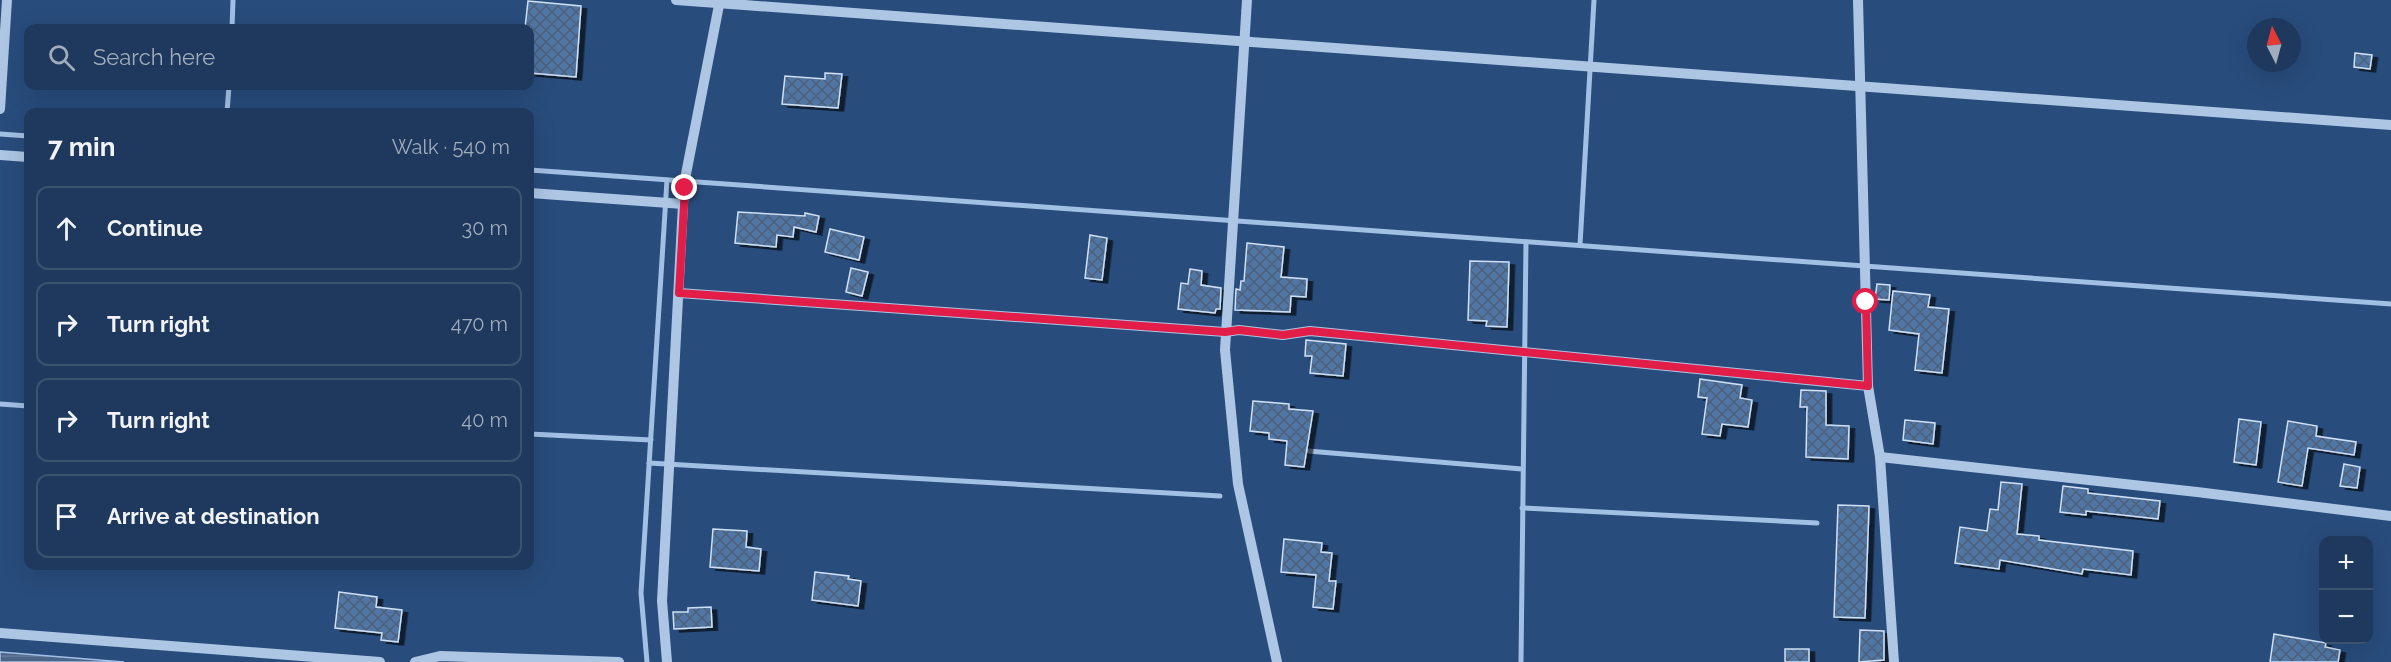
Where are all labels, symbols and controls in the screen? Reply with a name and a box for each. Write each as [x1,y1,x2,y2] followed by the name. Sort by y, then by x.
[2247,18,2301,72] north arrow
[24,24,534,90] search box
[45,41,78,74] icon: search
[93,44,215,70] text: Search here
[48,132,115,162] text: 7 min
[392,135,510,159] text: Walk · 540 m
[671,174,697,200] route end
[50,212,83,245] icon: ahead
[107,215,203,241] text: Continue
[462,216,508,240] text: 30 m
[1852,288,1878,314] route start
[50,308,83,341] icon: right
[107,311,210,337] text: Turn right
[451,312,508,336] text: 470 m
[50,404,83,437] icon: right
[107,407,210,433] text: Turn right
[461,408,508,432] text: 40 m
[50,500,83,533] icon: arrive
[107,503,320,529] text: Arrive at destination
[2319,536,2373,644] map controls
[2319,536,2373,590] button: +
[2319,590,2373,644] button: −

